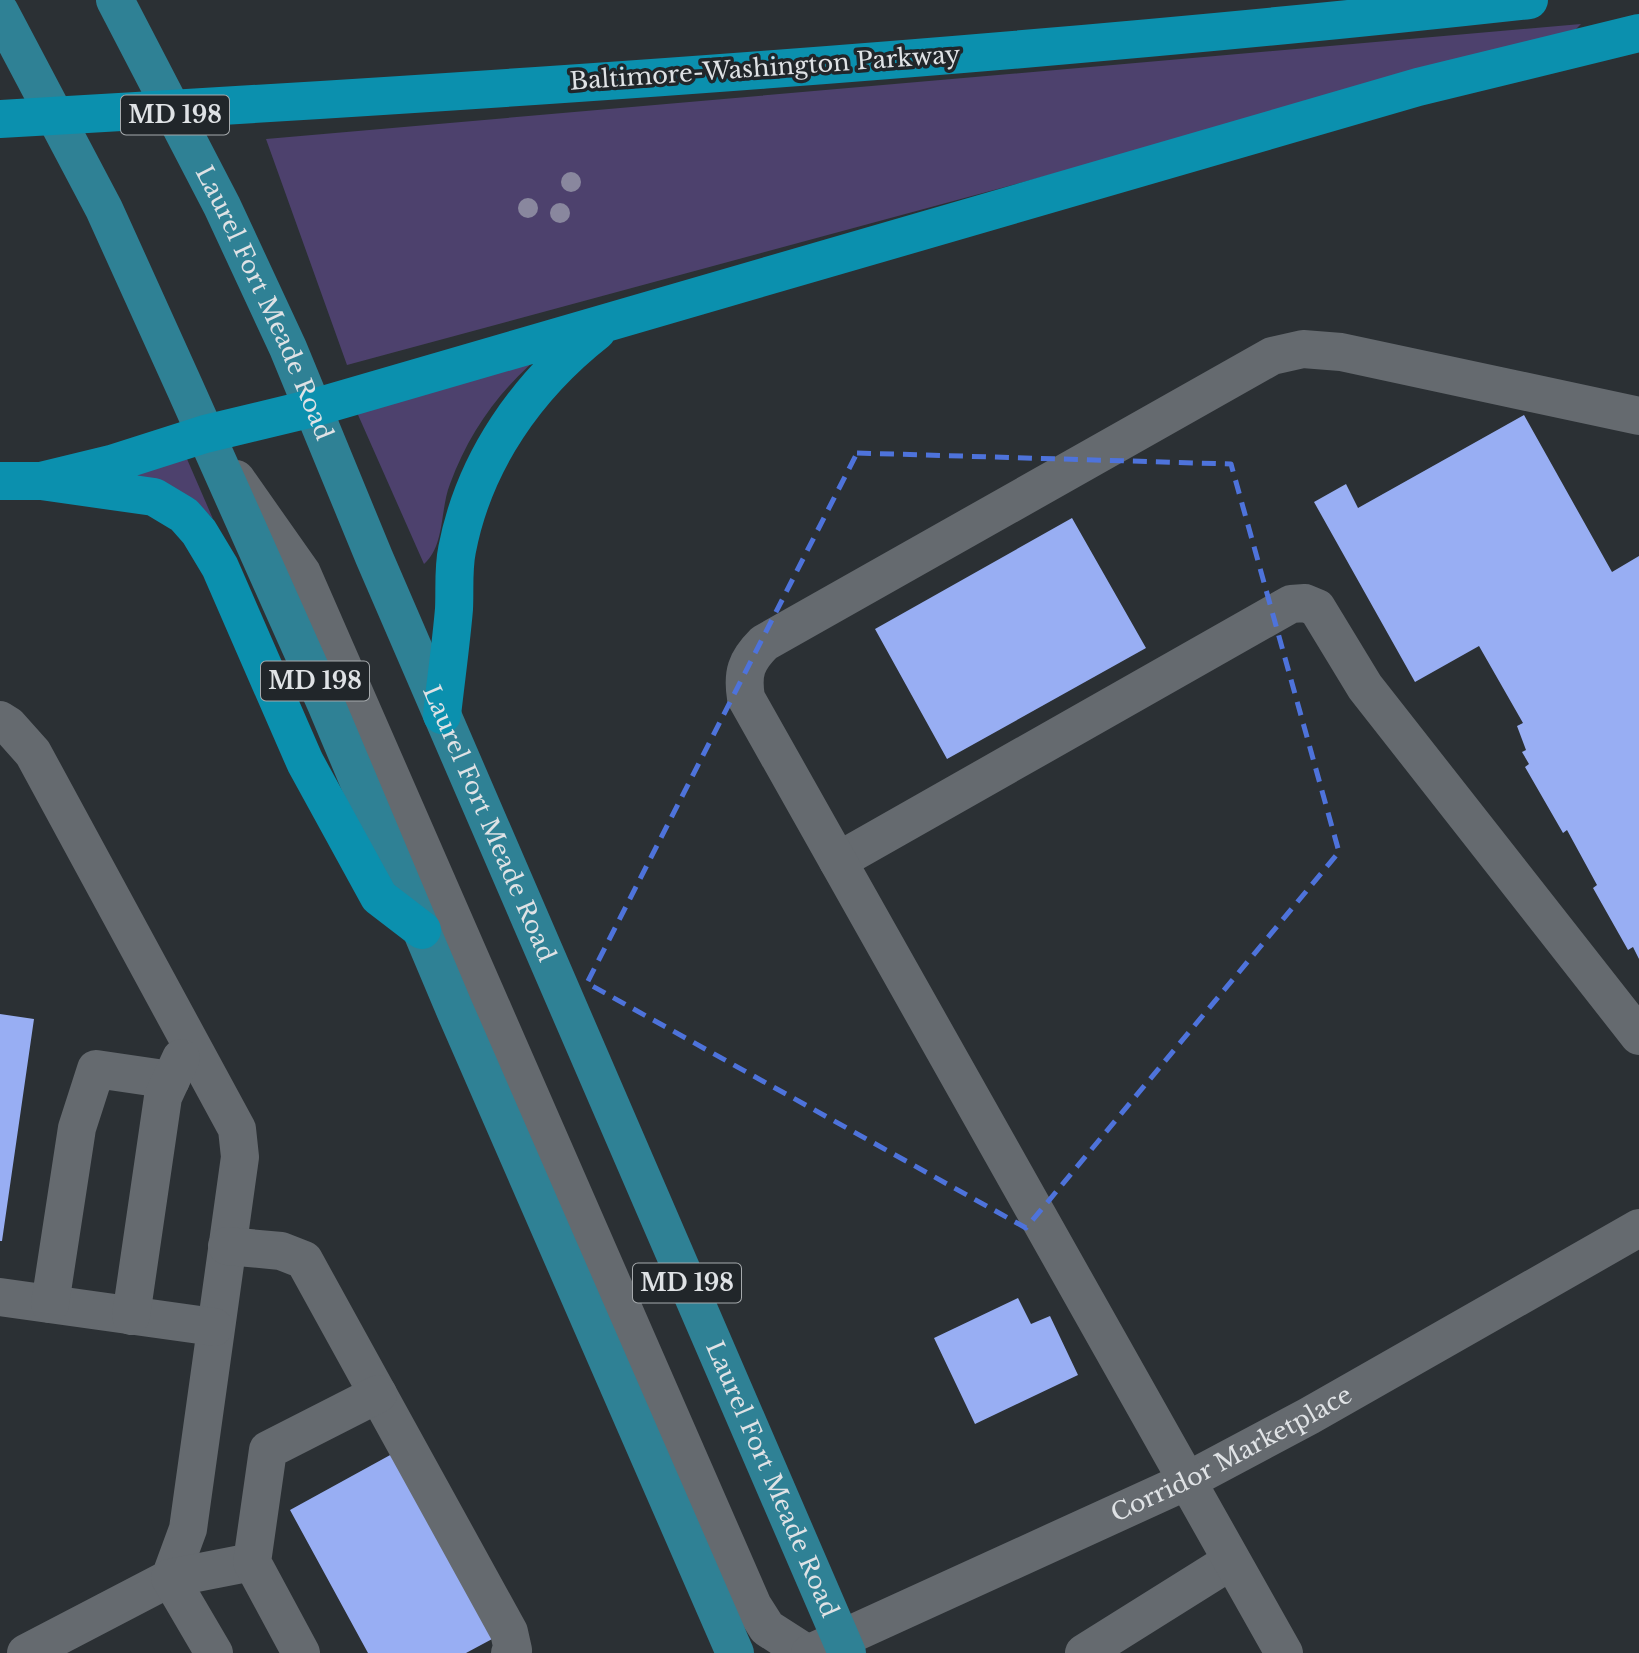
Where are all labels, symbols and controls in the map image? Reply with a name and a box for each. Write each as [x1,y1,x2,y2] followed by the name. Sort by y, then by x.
[569,39,962,96] street label: Baltimore-Washington Parkway
[121,96,229,134] road number: MD 198
[190,161,339,444] street label: Laurel Fort Meade Road
[261,662,369,701] road number: MD 198
[417,681,562,966] street label: Laurel Fort Meade Road
[633,1264,741,1302] road number: MD 198
[700,1336,845,1621] street label: Laurel Fort Meade Road
[1106,1380,1357,1528] street label: Corridor Marketplace

